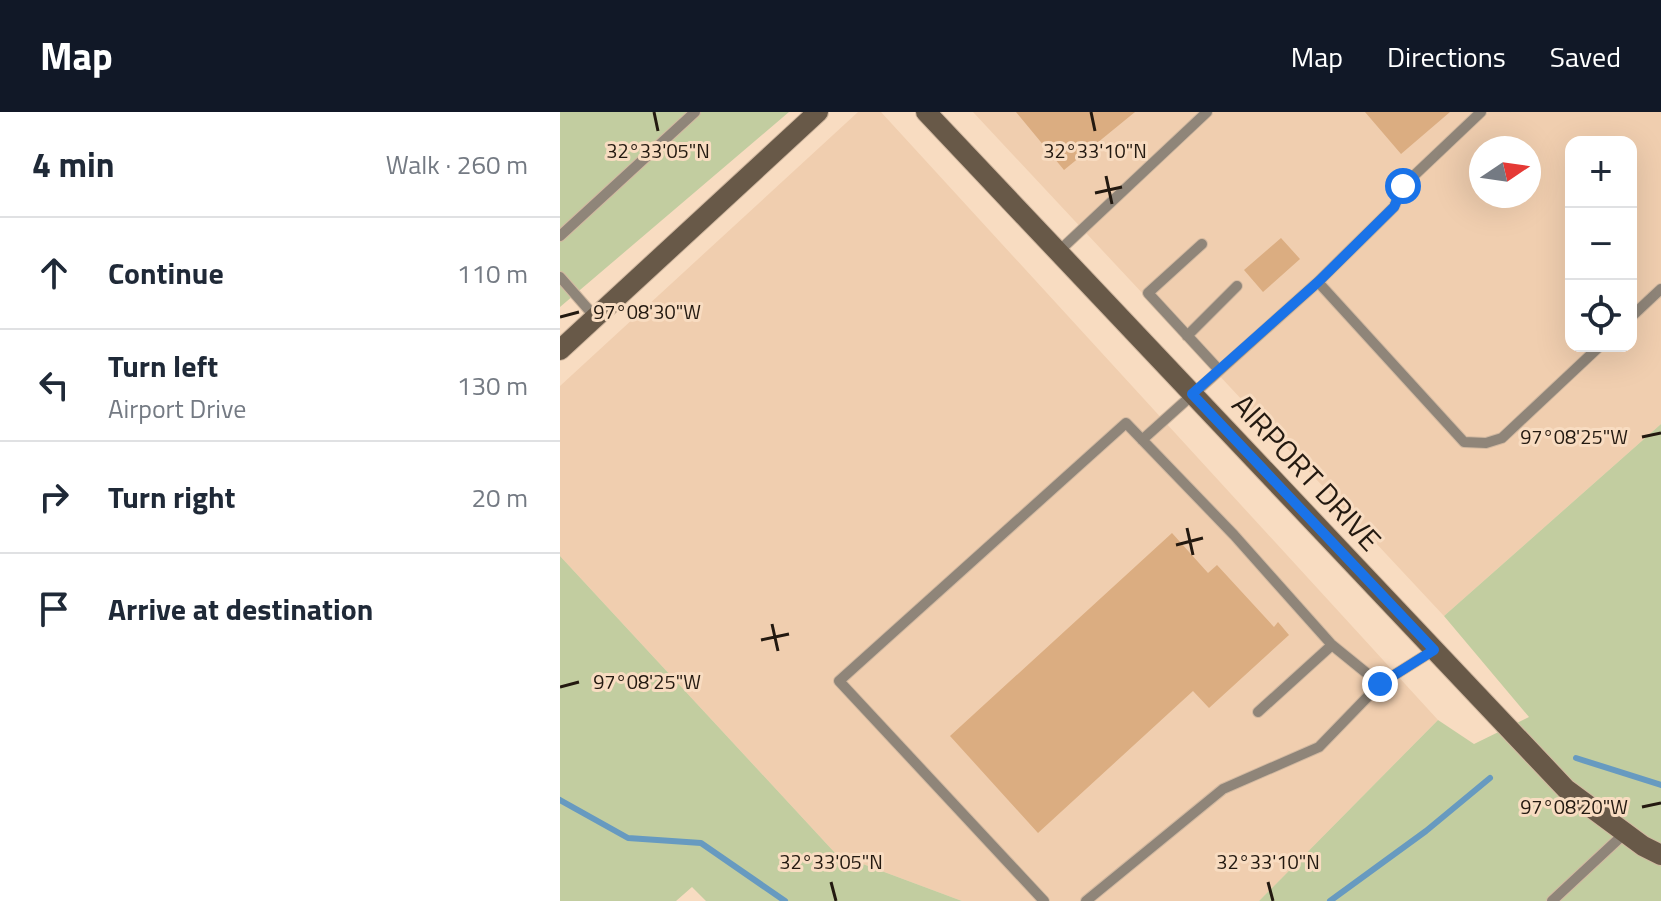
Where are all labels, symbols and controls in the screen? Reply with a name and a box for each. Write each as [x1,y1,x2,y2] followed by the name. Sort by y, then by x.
[40,27,113,85] text: Map
[1291,35,1343,78] text: Map
[1387,35,1506,78] text: Directions
[1550,35,1621,78] text: Saved
[606,135,710,166] text: 32°33'05"N
[1043,135,1147,166] text: 32°33'10"N
[1469,136,1541,208] north arrow
[1565,136,1637,352] map controls
[1565,136,1637,208] button: +
[32,138,115,190] text: 4 min
[386,145,528,184] text: Walk · 260 m
[1385,168,1421,204] route start
[1565,208,1637,280] button: −
[108,250,224,296] text: Continue
[32,251,76,295] icon: ahead
[457,254,528,293] text: 110 m
[1565,280,1637,352] button: locate
[593,296,701,327] text: 97°08'30"W
[108,343,218,389] text: Turn left
[32,363,76,407] icon: left
[457,366,528,405] text: 130 m
[1222,383,1392,561] street label: AIRPORT DRIVE
[108,389,246,428] text: Airport Drive
[1520,421,1628,452] text: 97°08'25"W
[108,474,236,520] text: Turn right
[32,475,76,519] icon: right
[471,478,528,517] text: 20 m
[108,586,373,632] text: Arrive at destination
[32,587,76,631] icon: arrive
[593,666,701,697] text: 97°08'25"W
[1362,666,1398,702] route end
[1520,791,1628,822] text: 97°08'20"W
[779,846,883,877] text: 32°33'05"N
[1216,846,1320,877] text: 32°33'10"N

